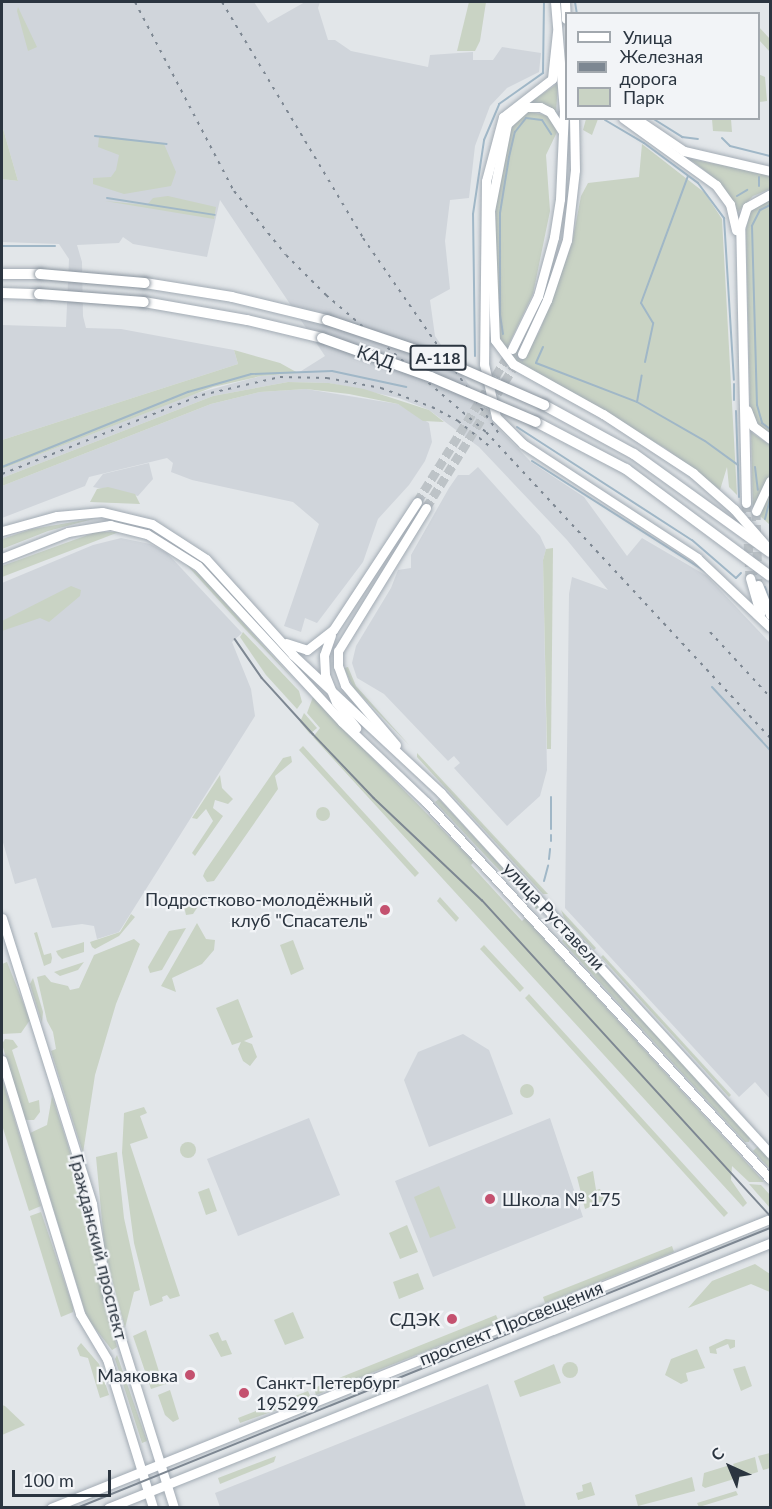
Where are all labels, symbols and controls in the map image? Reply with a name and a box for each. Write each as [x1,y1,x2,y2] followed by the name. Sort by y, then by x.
[565,12,760,120] legend
[623,26,673,48] text: Улица
[619,45,703,89] text: Железная дорога
[623,86,664,108] text: Парк
[354,340,398,374] street label: КАД
[410,345,466,371] road number: А-118
[499,858,609,974] street label: улица Руставели
[145,889,373,932] place label: Подростково-молодёжный клуб "Спасатель"
[378,903,392,917] marker: Подростково-молодёжный клуб "Спасатель"
[65,1152,133,1342] street label: Гражданский проспект
[502,1188,621,1210] place label: Школа № 175
[483,1192,497,1206] marker: Школа № 175
[416,1276,606,1370] street label: проспект Просвещения
[390,1308,440,1330] place label: СДЭК
[445,1312,459,1326] marker: СДЭК
[97,1364,178,1386] place label: Маяковка
[183,1368,197,1382] marker: Маяковка
[256,1372,399,1414] place label: Санкт-Петербург 195299
[237,1386,251,1400] marker: Санкт-Петербург 195299
[700,1437,760,1497] north arrow
[707,1443,728,1464] text: С
[15,1458,114,1496] scale bar
[23,1469,74,1491] text: 100 m

